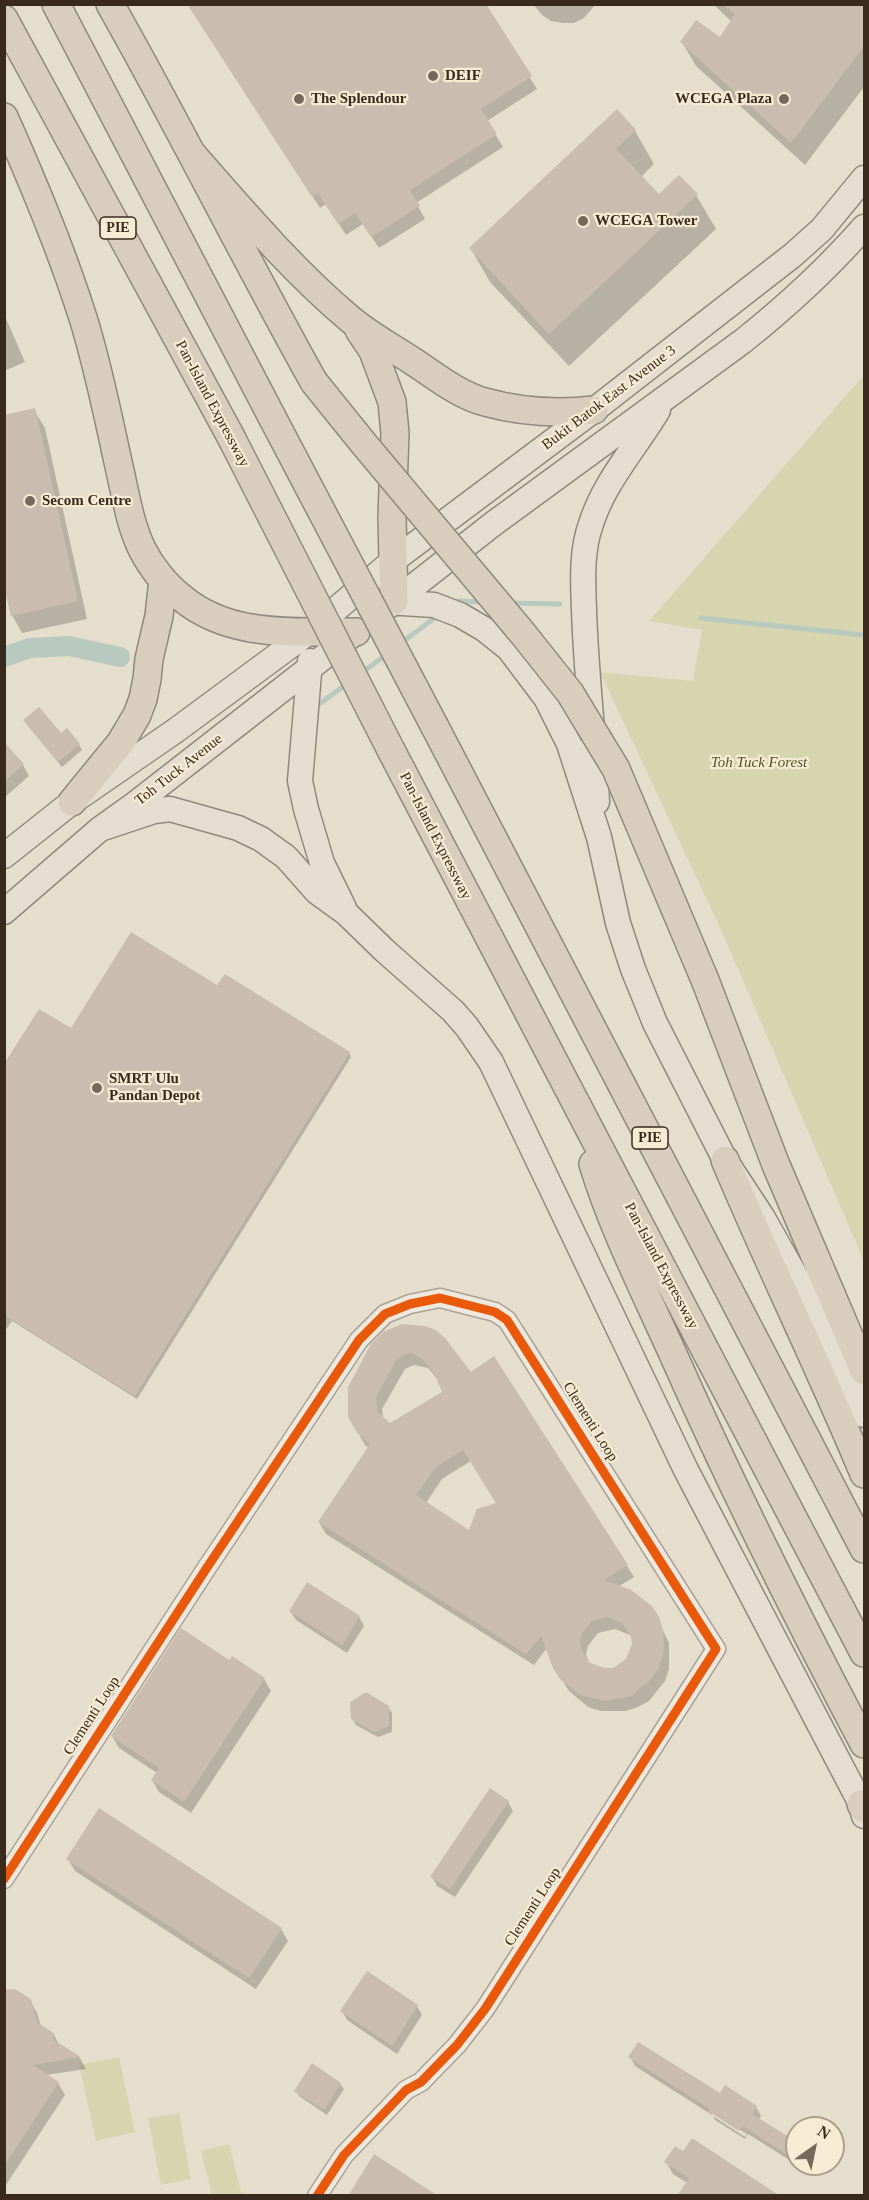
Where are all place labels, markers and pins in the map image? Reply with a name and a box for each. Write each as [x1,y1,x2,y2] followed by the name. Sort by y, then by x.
[445,67,481,85] place label: DEIF
[426,69,440,83] marker: DEIF
[311,90,406,108] place label: The Splendour
[675,90,772,108] place label: WCEGA Plaza
[292,92,306,106] marker: The Splendour
[777,92,791,106] marker: WCEGA Plaza
[595,212,697,230] place label: WCEGA Tower
[576,214,590,228] marker: WCEGA Tower
[42,492,131,510] place label: Secom Centre
[23,494,37,508] marker: Secom Centre
[109,1070,200,1105] place label: SMRT Ulu Pandan Depot
[90,1081,104,1095] marker: SMRT Ulu Pandan Depot

